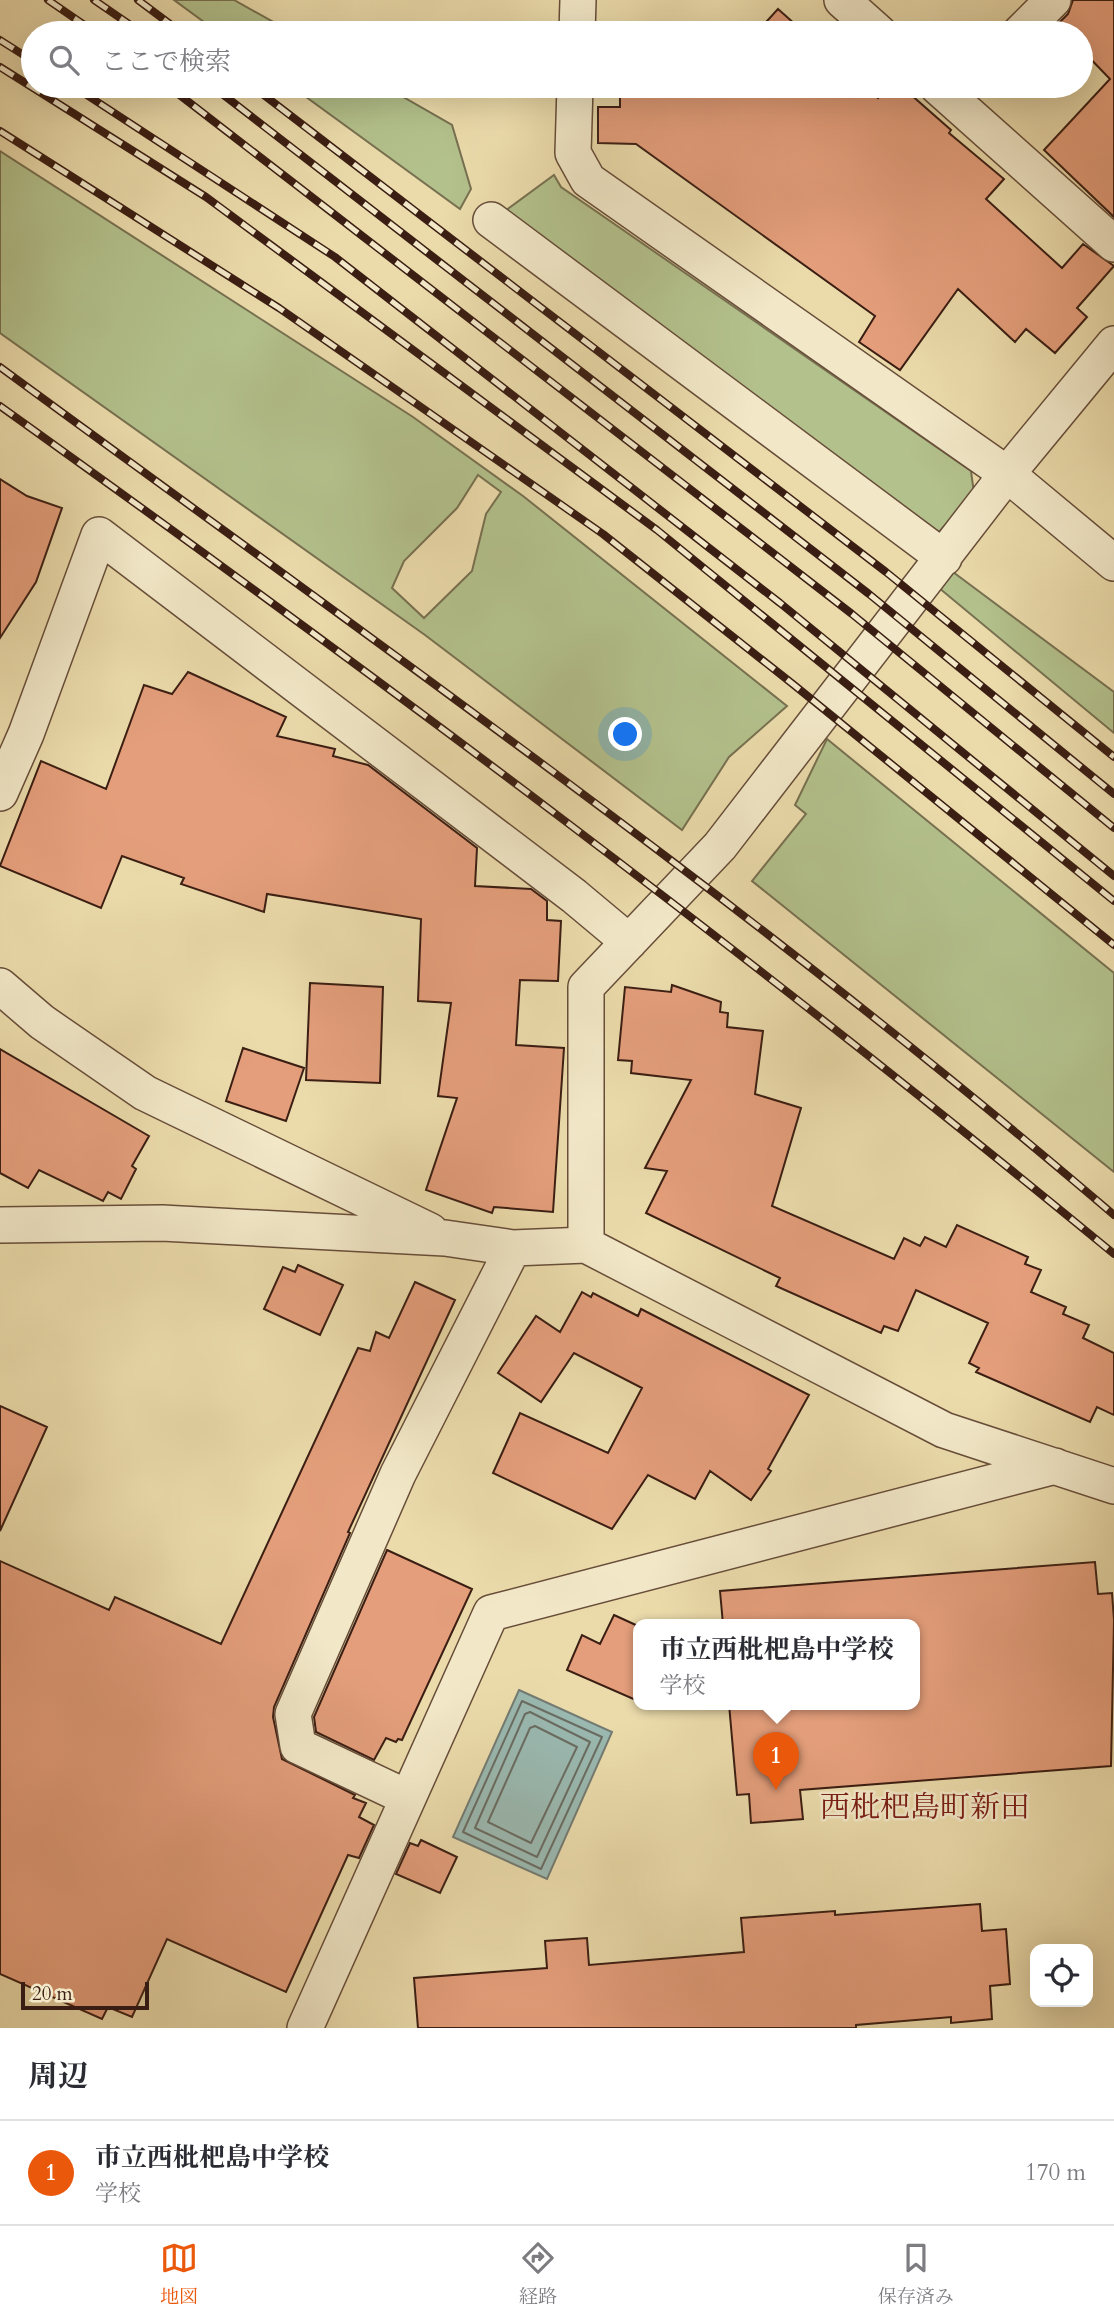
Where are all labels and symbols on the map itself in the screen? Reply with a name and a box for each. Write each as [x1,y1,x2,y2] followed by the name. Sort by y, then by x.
[608,717,642,751] your location
[753,1732,799,1790] pin: 1
[820,1787,1030,1828] district label: 西枇杷島町新田
[21,1979,149,2011] scale bar

